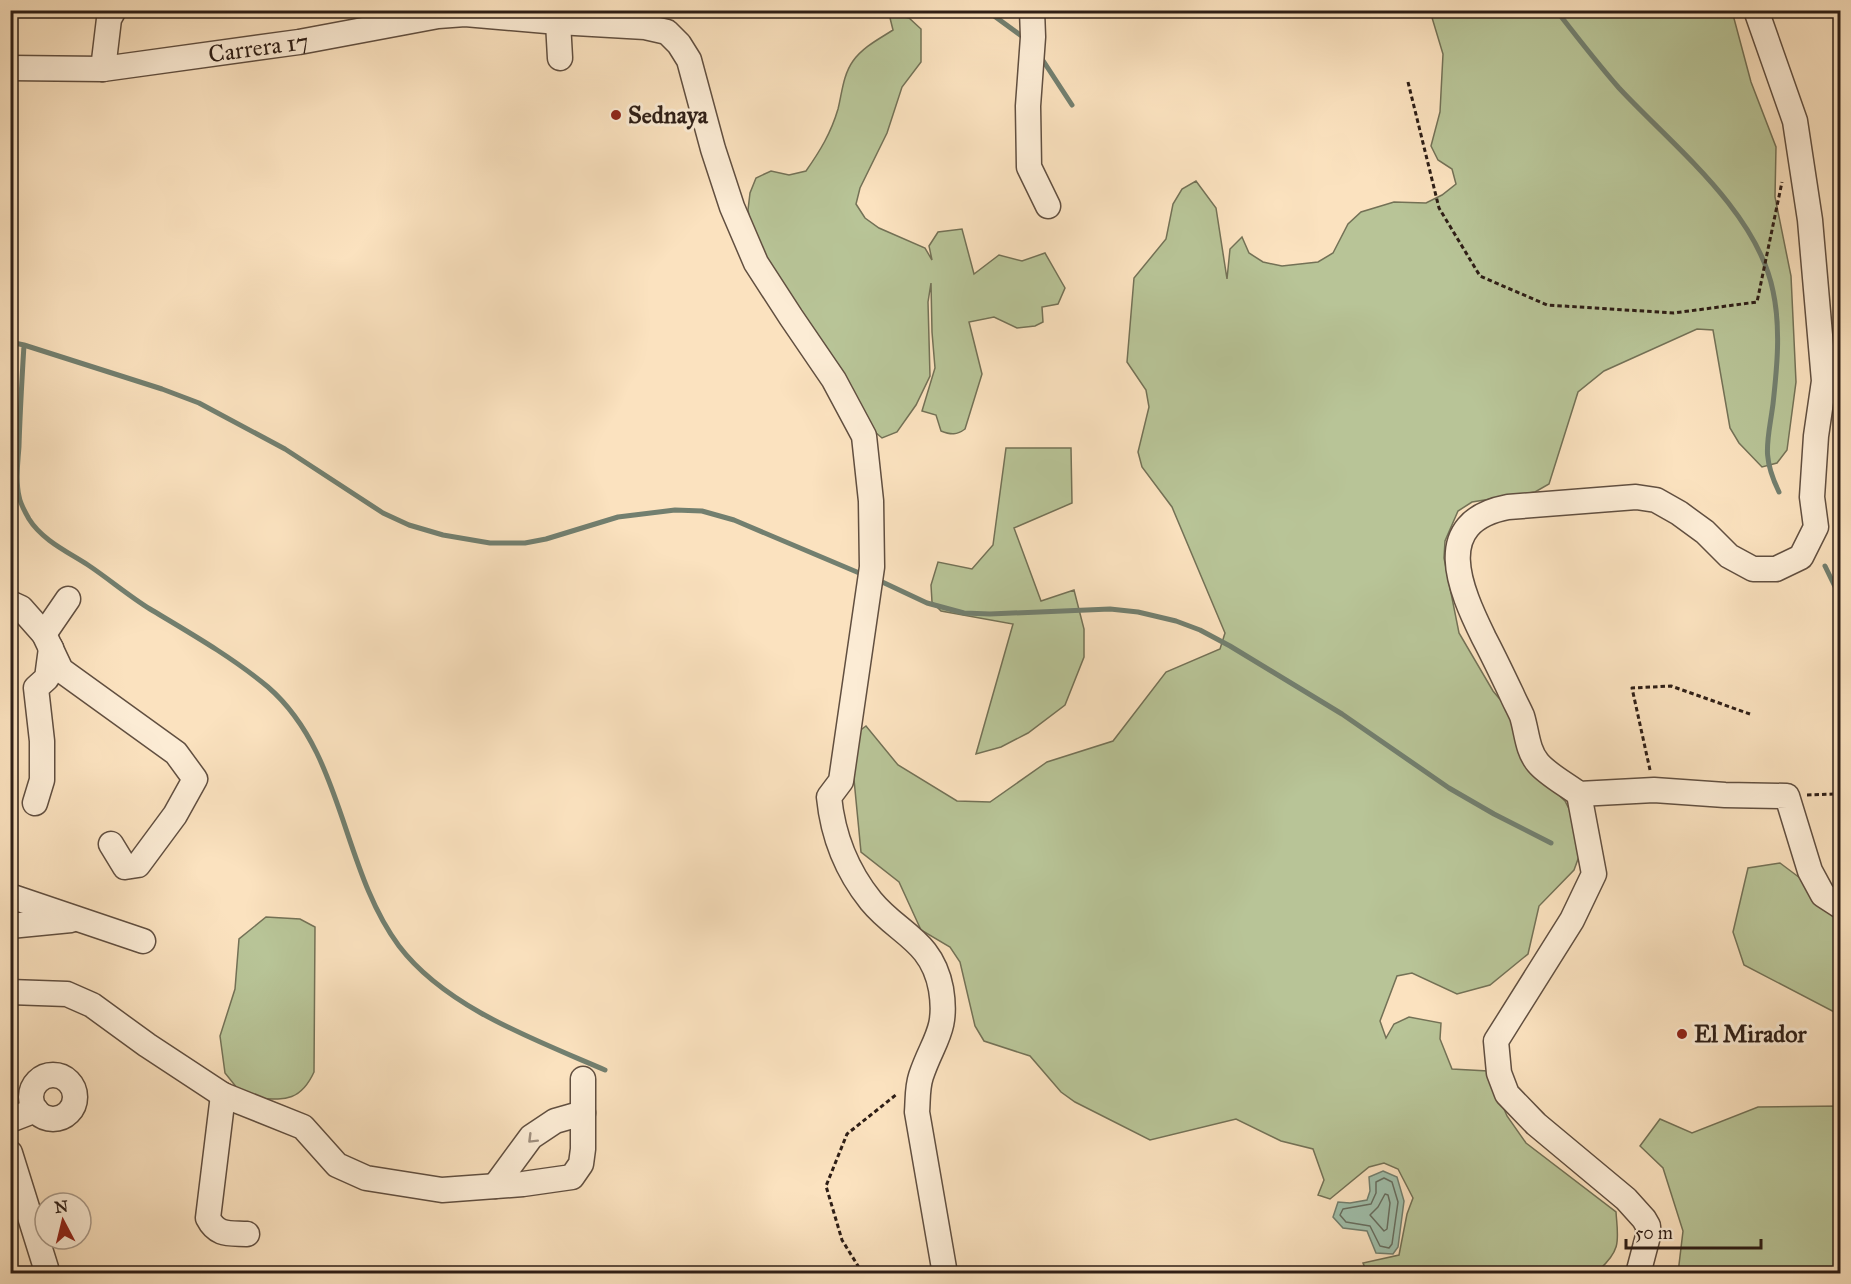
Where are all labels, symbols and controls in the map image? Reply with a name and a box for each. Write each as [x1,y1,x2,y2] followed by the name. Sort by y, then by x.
[206,25,311,69] street label: Carrera 17
[628,100,709,130] place label: Sednaya
[609,108,623,122] marker: Sednaya
[1694,1019,1808,1049] place label: El Mirador
[1675,1027,1689,1041] marker: El Mirador
[528,1132,538,1143] one-way arrow
[33,1191,93,1251] north arrow
[53,1196,70,1217] text: N
[1626,1212,1761,1250] scale bar
[1635,1222,1673,1244] text: 50 m

